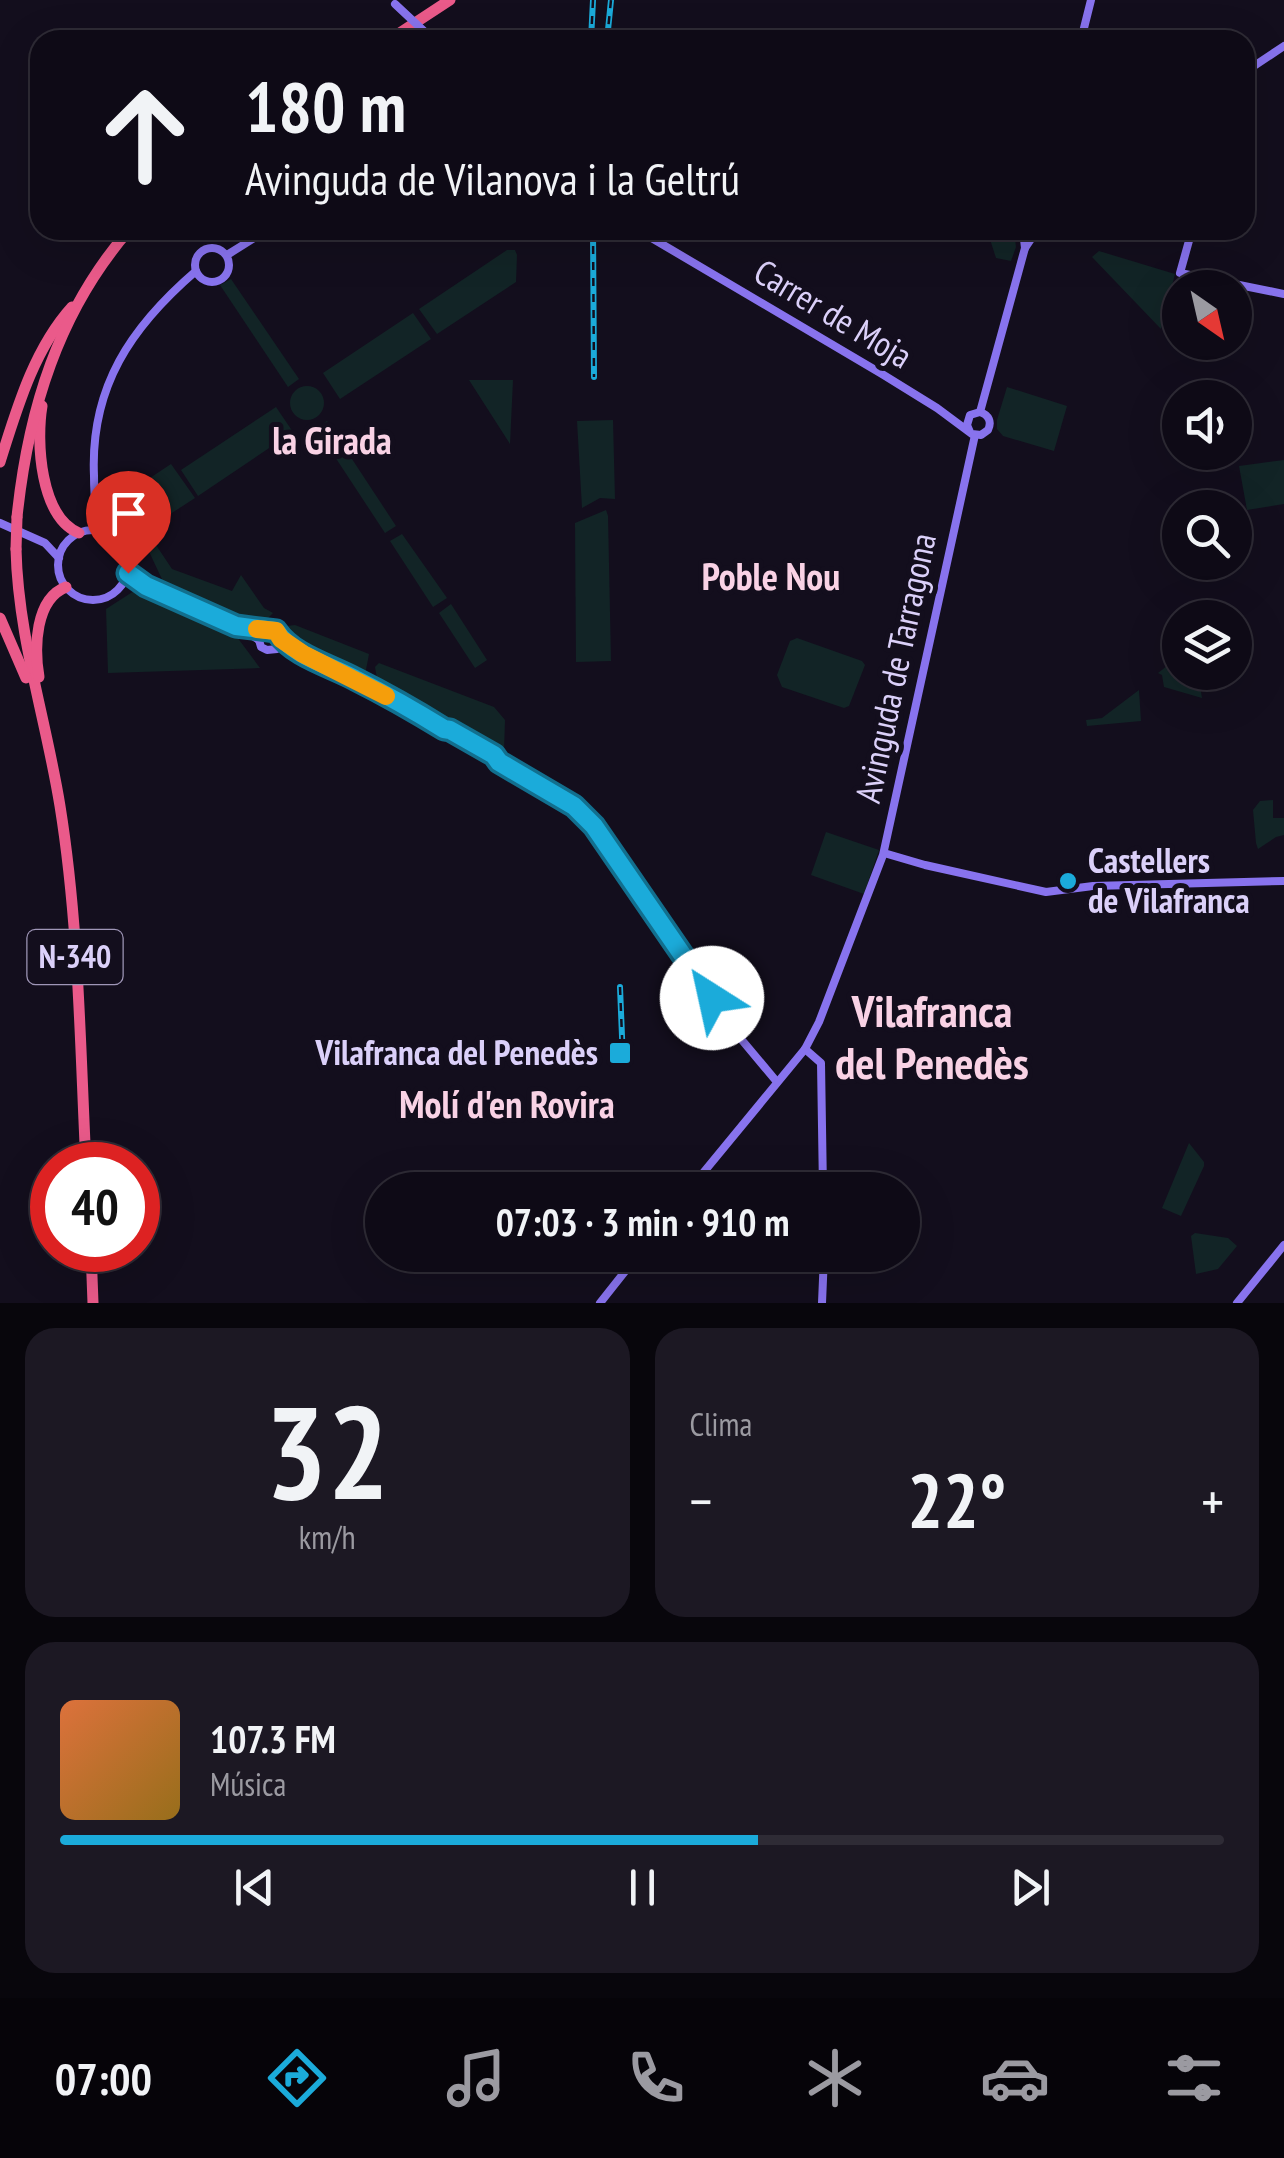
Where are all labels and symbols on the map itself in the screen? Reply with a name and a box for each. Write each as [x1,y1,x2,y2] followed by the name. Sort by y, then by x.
[746,248,921,378] street label: Carrer de Moja
[1162,270,1252,360] north arrow
[272,415,392,464] district label: la Girada
[86,471,171,574] pin
[844,529,946,807] street label: Avinguda de Tarragona
[702,551,840,600] district label: Poble Nou
[1088,837,1250,923] place label: Castellers de Vilafranca
[1057,870,1079,892] marker: Castellers de Vilafranca
[28,930,122,984] road number: N-340
[660,946,764,1050] position arrow
[835,981,1029,1091] district label: Vilafranca del Penedès
[315,1029,598,1075] place label: Vilafranca del Penedès
[607,1040,633,1066] marker: Vilafranca del Penedès
[399,1079,615,1128] district label: Molí d'en Rovira
[30,1142,160,1272] speed limit sign: 40

